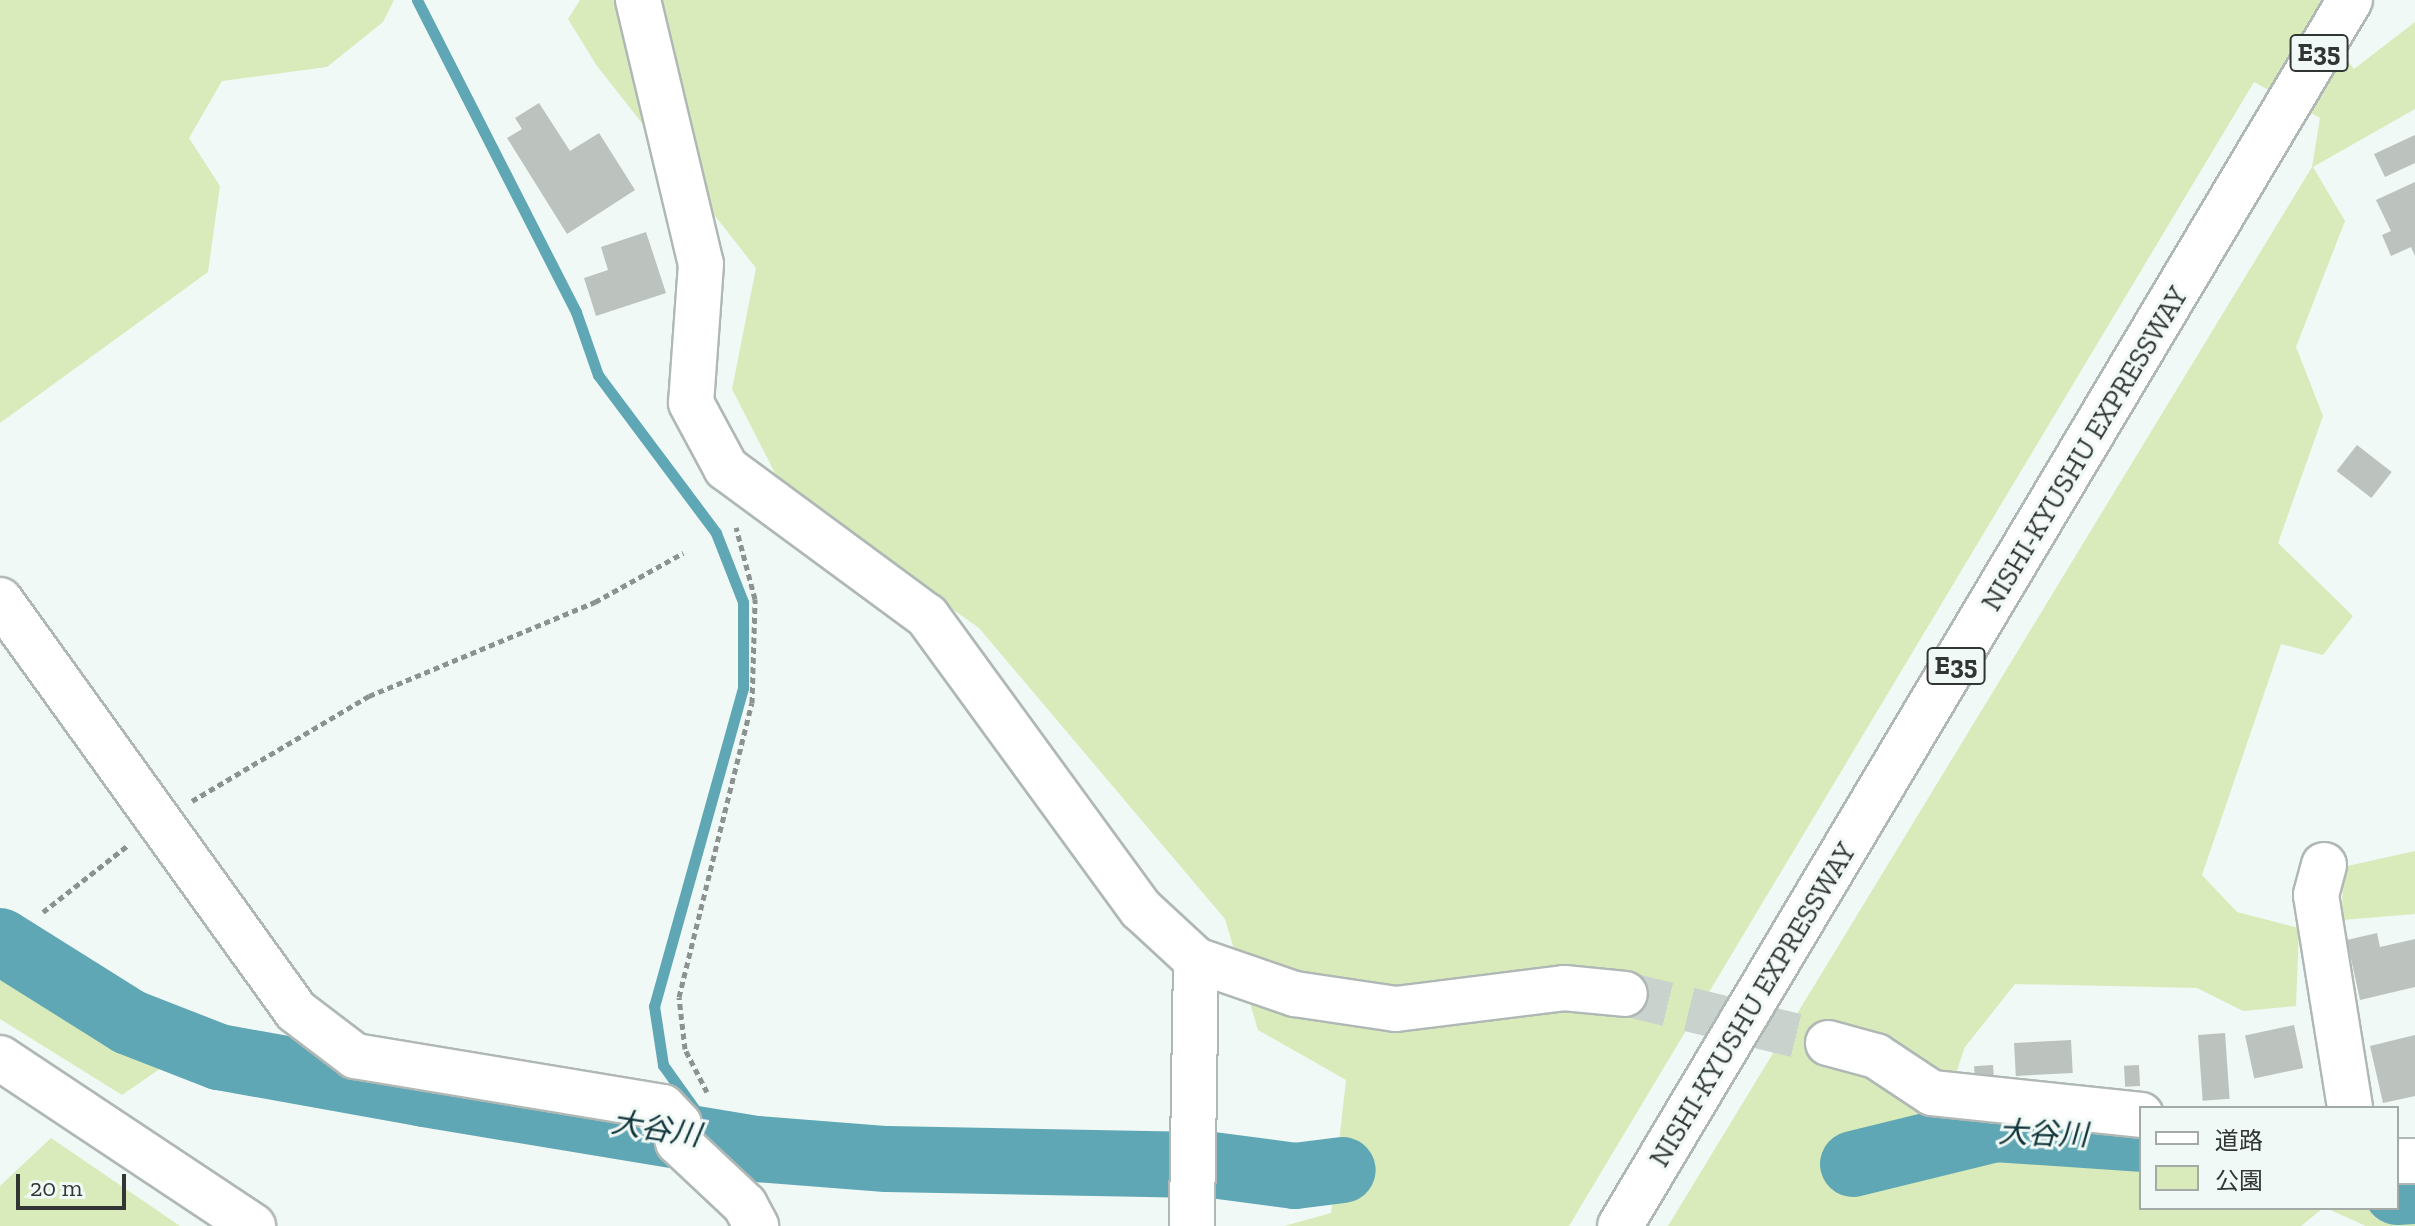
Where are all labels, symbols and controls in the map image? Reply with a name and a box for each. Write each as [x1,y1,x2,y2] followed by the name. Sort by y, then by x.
[2289,31,2349,75] road number: E35
[1975,281,2195,617] street label: NISHI-KYUSHU EXPRESSWAY
[1926,644,1986,688] road number: E35
[1643,837,1863,1173] street label: NISHI-KYUSHU EXPRESSWAY
[609,1104,703,1154] water label: 大谷川
[2139,1106,2399,1210] legend
[1997,1114,2089,1154] water label: 大谷川
[2215,1126,2263,1155] text: 道路
[20,1158,130,1208] scale bar
[2215,1166,2263,1195] text: 公園
[30,1173,82,1202] text: 20 m

